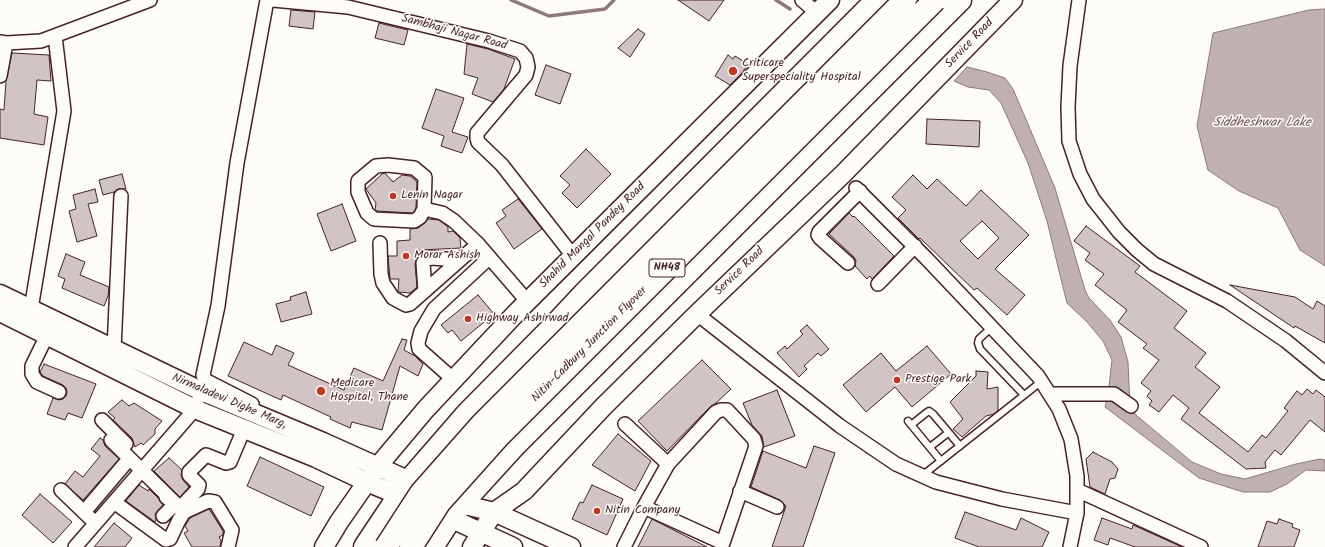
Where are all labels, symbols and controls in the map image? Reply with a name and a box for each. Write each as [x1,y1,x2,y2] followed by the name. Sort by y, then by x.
[400,12,508,54] street label: Sambhaji Nagar Road
[943,16,997,72] street label: Service Road
[742,57,861,85] place label: Criticare Superspeciality Hospital
[727,65,739,77] marker: Criticare Superspeciality Hospital
[1213,116,1311,132] water label: Siddheshwar Lake
[537,180,649,292] street label: Shahid Mangal Pandey Road
[401,189,462,203] place label: Lenin Nagar
[388,191,398,201] marker: Lenin Nagar
[712,245,768,299] street label: Service Road
[414,249,481,263] place label: Morar Ashish
[401,251,411,261] marker: Morar Ashish
[649,259,685,277] road number: NH48
[529,284,651,406] street label: Nitin-Cadbury Junction Flyover
[476,312,569,326] place label: Highway Ashirwad
[463,314,473,324] marker: Highway Ashirwad
[169,371,289,433] street label: Nirmaladevi Dighe Marg,
[905,373,971,387] place label: Prestige Park
[892,375,902,385] marker: Prestige Park
[330,377,408,405] place label: Medicare Hospital, Thane
[315,385,327,397] marker: Medicare Hospital, Thane
[605,504,680,518] place label: Nitin Company
[592,506,602,516] marker: Nitin Company

